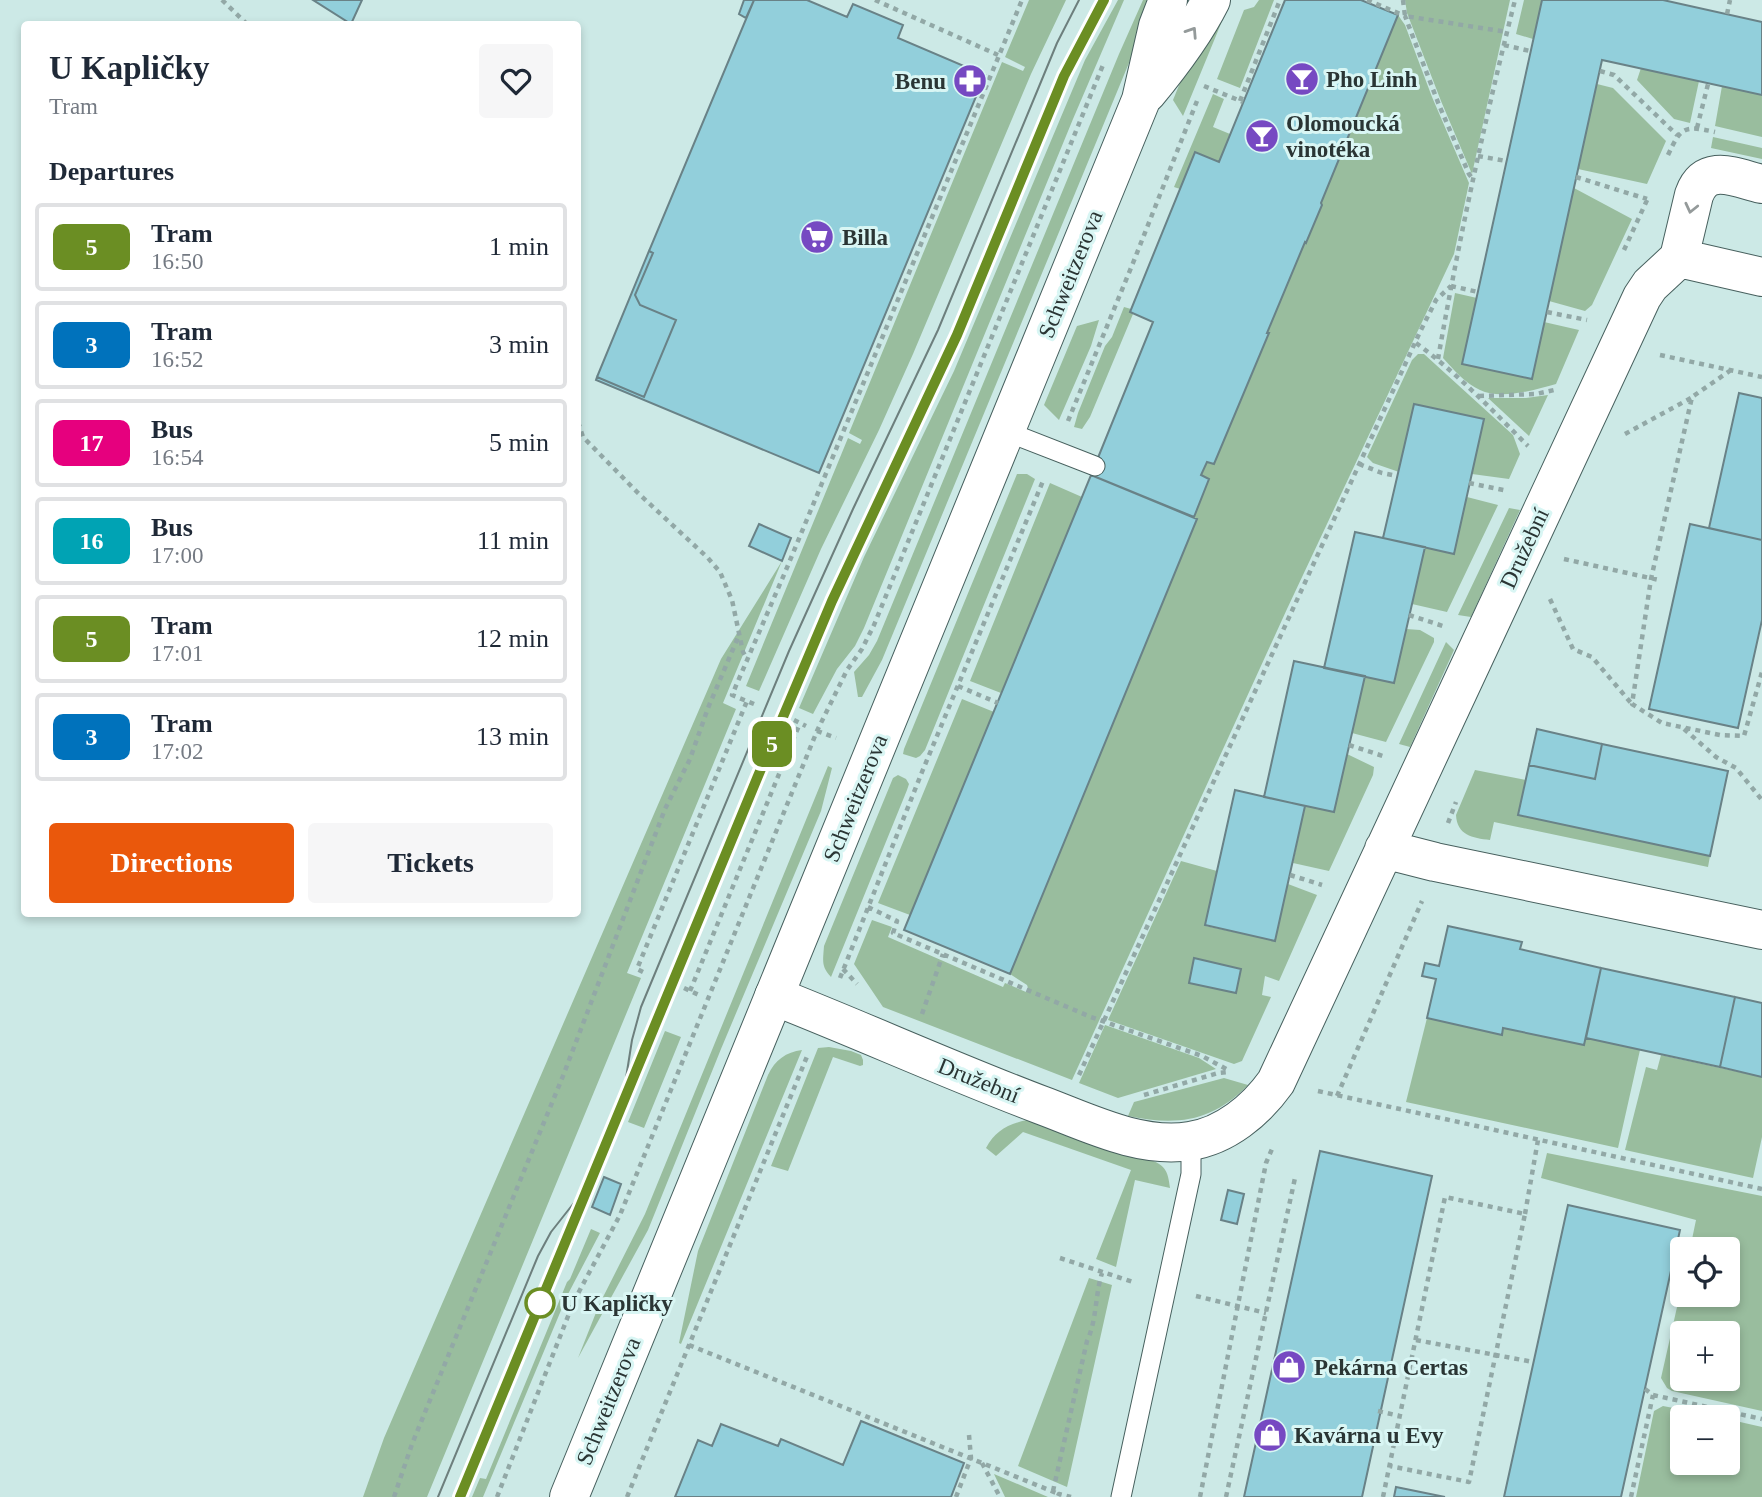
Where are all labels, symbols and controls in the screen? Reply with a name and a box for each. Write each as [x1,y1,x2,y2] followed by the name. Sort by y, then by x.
[1184,26,1197,39] one-way arrow
[479,44,553,118] button: heart
[49,50,209,86] text: U Kapličky
[1283,60,1321,98] bar icon: Pho Linh
[951,62,989,100] pharmacy icon: Benu
[1326,67,1418,92] place label: Pho Linh
[895,69,946,94] place label: Benu
[49,94,98,119] text: Tram
[1286,111,1400,162] place label: Olomoucká vinotéka
[1243,117,1281,155] bar icon: Olomoucká vinotéka
[49,157,174,186] text: Departures
[1684,202,1699,214] one-way arrow
[1034,207,1107,342] street label: Schweitzerova
[798,218,836,256] supermarket icon: Billa
[151,219,213,248] text: Tram
[842,225,889,250] place label: Billa
[489,232,549,261] text: 1 min
[86,234,98,260] text: 5
[151,249,203,274] text: 16:50
[151,317,213,346] text: Tram
[489,330,549,359] text: 3 min
[86,332,98,358] text: 3
[151,347,203,372] text: 16:52
[151,415,193,444] text: Bus
[489,428,549,457] text: 5 min
[80,430,104,456] text: 17
[151,445,203,470] text: 16:54
[1495,504,1554,592] street label: Družební
[151,513,193,542] text: Bus
[477,526,549,555] text: 11 min
[80,528,104,554] text: 16
[151,543,203,568] text: 17:00
[151,611,213,640] text: Tram
[476,624,549,653] text: 12 min
[86,626,98,652] text: 5
[151,641,203,666] text: 17:01
[151,709,213,738] text: Tram
[749,721,795,767] line badge: 5
[476,722,549,751] text: 13 min
[86,724,98,750] text: 3
[766,731,778,757] text: 5
[819,731,892,866] street label: Schweitzerova
[151,739,203,764] text: 17:02
[49,823,294,903] button: Directions
[308,823,553,903] button: Tickets
[934,1053,1024,1108] street label: Družební
[1670,1237,1740,1475] map controls
[1670,1237,1740,1307] button: locate
[525,1288,555,1318] marker: U Kapličky
[561,1291,673,1316] place label: U Kapličky
[1670,1321,1740,1391] button: +
[572,1334,645,1469] street label: Schweitzerova
[1270,1348,1308,1386] shop icon: Pekárna Certas
[1314,1355,1468,1380] place label: Pekárna Certas
[1670,1405,1740,1475] button: −
[1251,1416,1289,1454] shop icon: Kavárna u Evy
[1294,1423,1444,1448] place label: Kavárna u Evy

